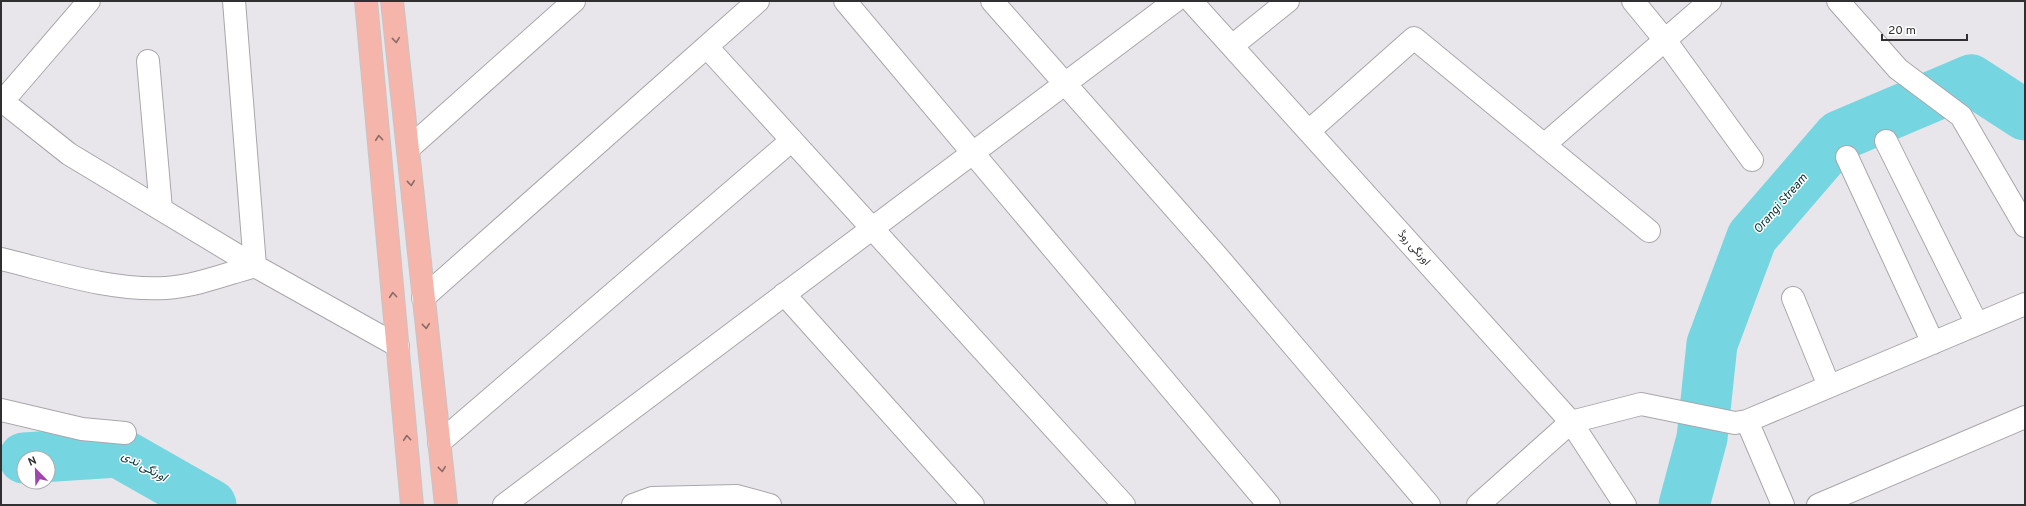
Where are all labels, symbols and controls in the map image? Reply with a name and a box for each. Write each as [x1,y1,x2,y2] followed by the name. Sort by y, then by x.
[1882,16,1967,42] scale bar
[1888,23,1916,39] text: 20 m
[391,37,400,43] one-way arrow
[375,134,384,141] one-way arrow
[1750,170,1812,237] water label: Orangi Stream
[406,180,415,186] one-way arrow
[1395,227,1433,269] street label: اورنگی روڈ
[389,292,398,298] one-way arrow
[422,323,431,329] one-way arrow
[402,435,411,441] one-way arrow
[118,448,171,487] water label: اورنگی ندی
[16,450,56,490] north arrow
[26,454,39,470] text: N
[437,466,446,472] one-way arrow

